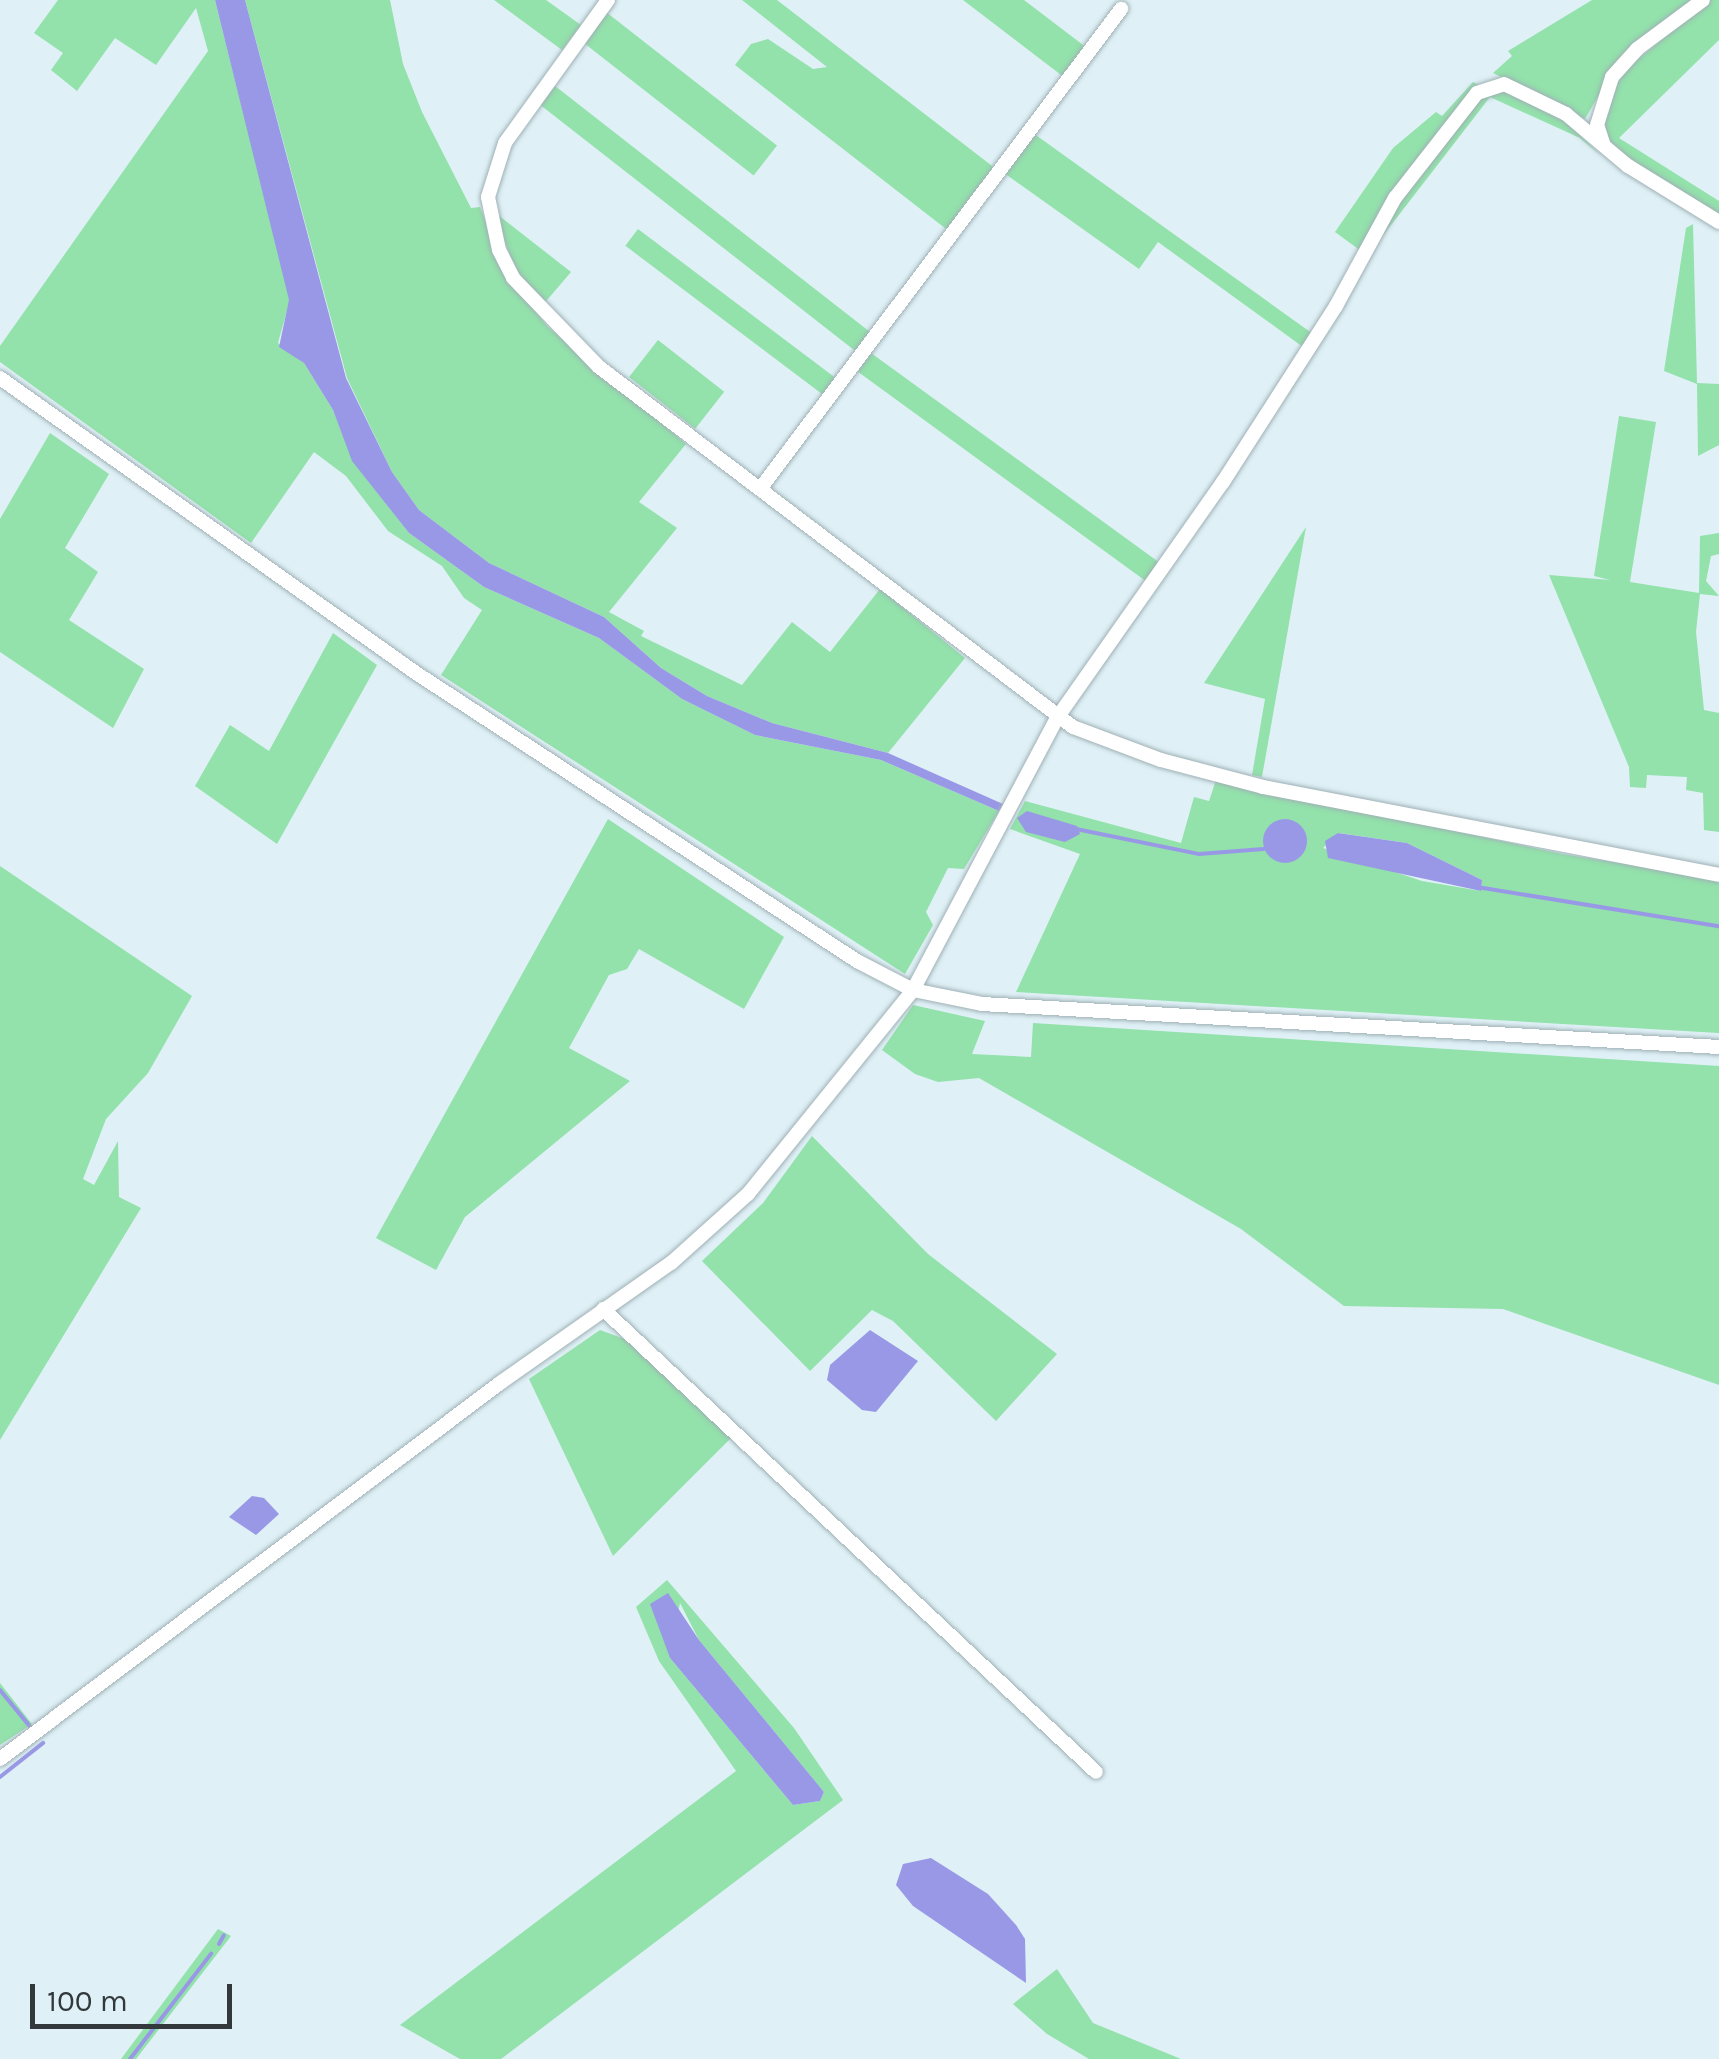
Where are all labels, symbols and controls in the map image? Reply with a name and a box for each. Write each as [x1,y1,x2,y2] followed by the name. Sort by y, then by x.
[35,1964,238,2026] scale bar
[47,1983,128,2019] text: 100 m

